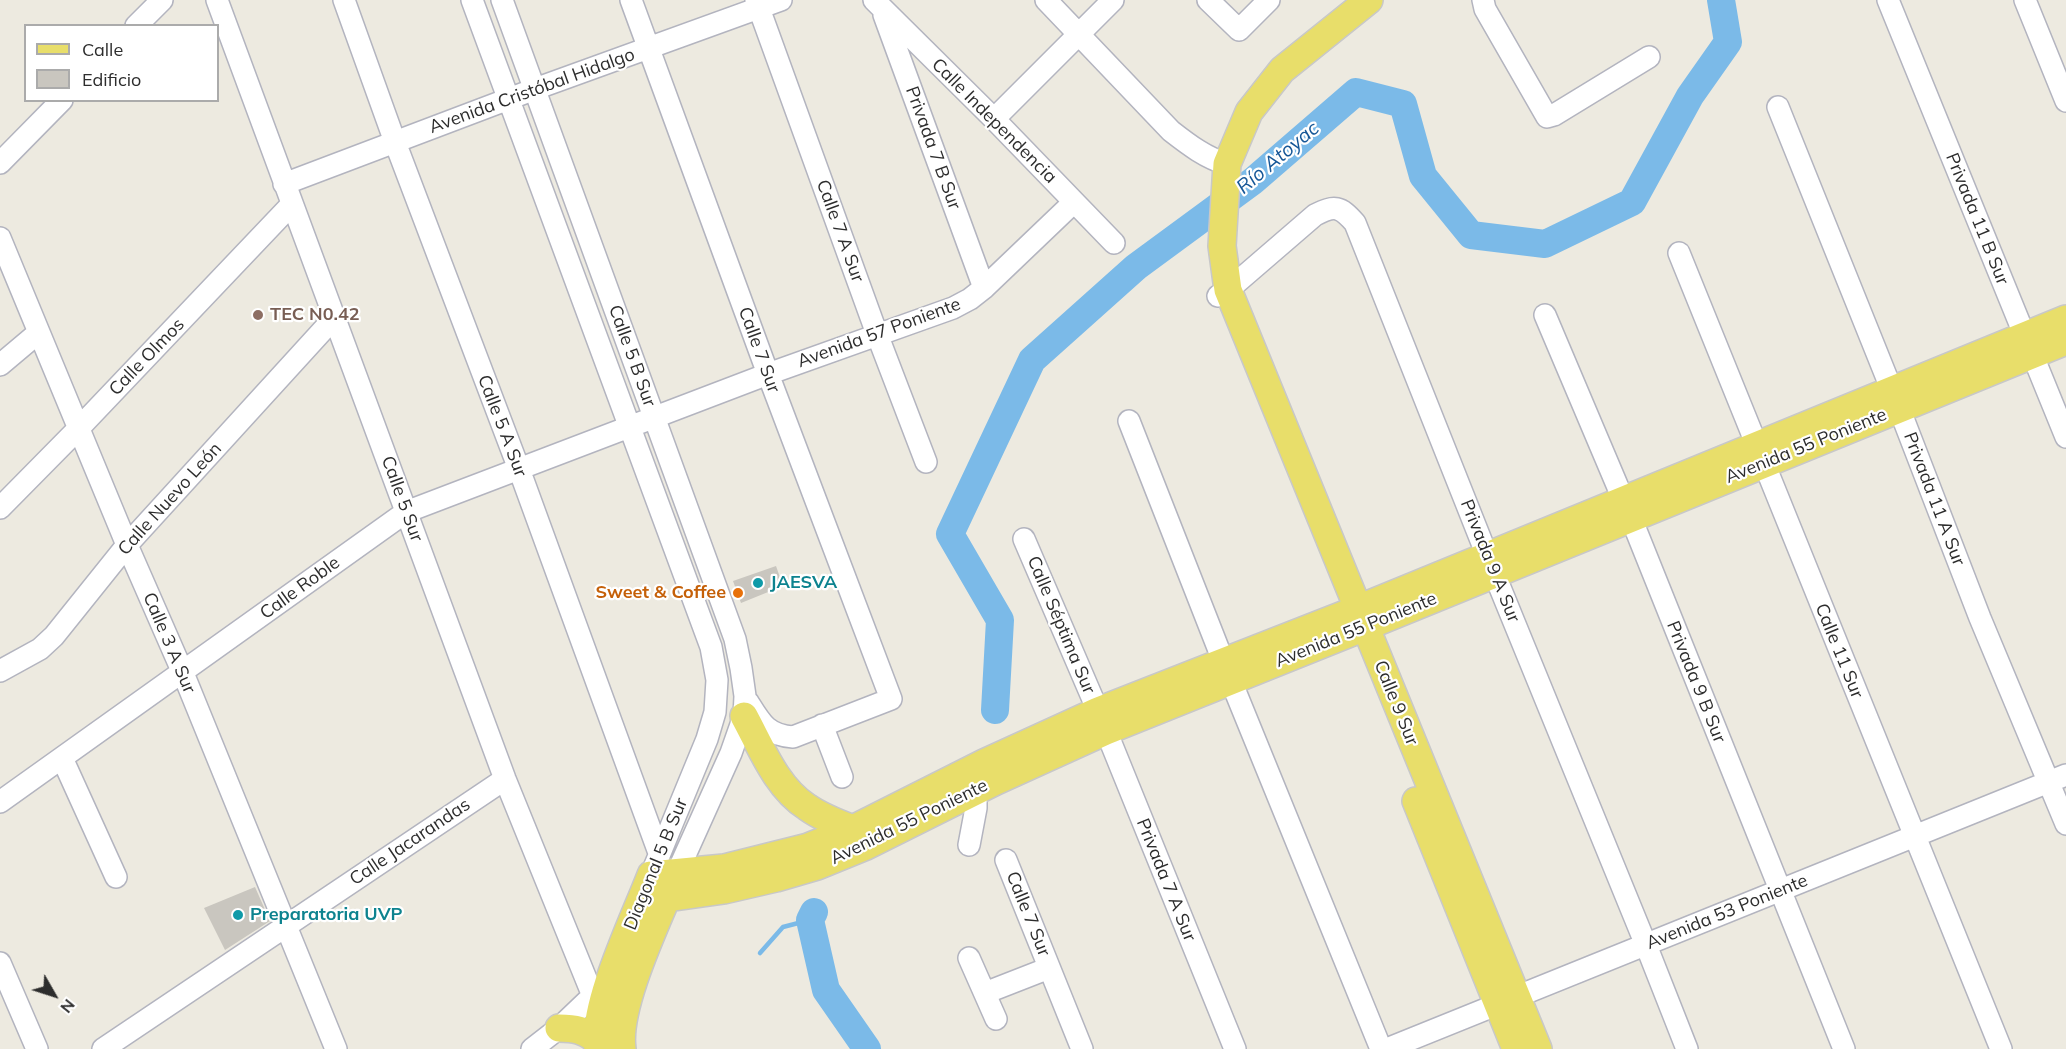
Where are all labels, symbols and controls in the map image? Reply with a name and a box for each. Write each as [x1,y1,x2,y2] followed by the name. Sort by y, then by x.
[24,24,219,102] legend
[82,38,123,61] text: Calle
[426,44,638,138] street label: Avenida Cristóbal Hidalgo
[927,54,1061,188] street label: Calle Independencia
[82,68,141,91] text: Edificio
[901,84,965,212] street label: Privada 7 B Sur
[1232,117,1324,199] water label: Río Atoyac
[1941,150,2013,288] street label: Privada 11 B Sur
[811,177,869,285] street label: Calle 7 A Sur
[794,293,964,373] street label: Avenida 57 Poniente
[604,302,660,410] street label: Calle 5 B Sur
[270,304,360,326] place label: TEC N0.42
[734,304,784,396] street label: Calle 7 Sur
[251,308,265,322] marker: TEC N0.42
[105,314,189,400] street label: Calle Olmos
[473,372,531,480] street label: Calle 5 A Sur
[1722,404,1890,488] street label: Avenida 55 Poniente
[1899,429,1969,569] street label: Privada 11 A Sur
[114,438,226,560] street label: Calle Nuevo León
[377,453,427,545] street label: Calle 5 Sur
[1456,497,1524,625] street label: Privada 9 A Sur
[256,552,344,624] street label: Calle Roble
[1022,553,1100,697] street label: Calle Séptima Sur
[770,572,837,594] place label: JAESVA
[751,576,765,590] marker: JAESVA
[595,582,726,604] place label: Sweet & Coffee
[731,586,745,600] marker: Sweet & Coffee
[1272,588,1440,672] street label: Avenida 55 Poniente
[138,589,200,697] street label: Calle 3 A Sur
[1810,600,1868,702] street label: Calle 11 Sur
[1662,618,1730,746] street label: Privada 9 B Sur
[1369,657,1423,749] street label: Calle 9 Sur
[827,775,991,869] street label: Avenida 55 Poniente
[346,794,474,890] street label: Calle Jacarandas
[620,795,692,933] street label: Diagonal 5 B Sur
[1132,816,1200,944] street label: Privada 7 A Sur
[1001,868,1055,960] street label: Calle 7 Sur
[1643,870,1811,954] street label: Avenida 53 Poniente
[250,904,403,926] place label: Preparatoria UVP
[231,908,245,922] marker: Preparatoria UVP
[24,965,84,1025] north arrow
[56,995,80,1017] text: N

